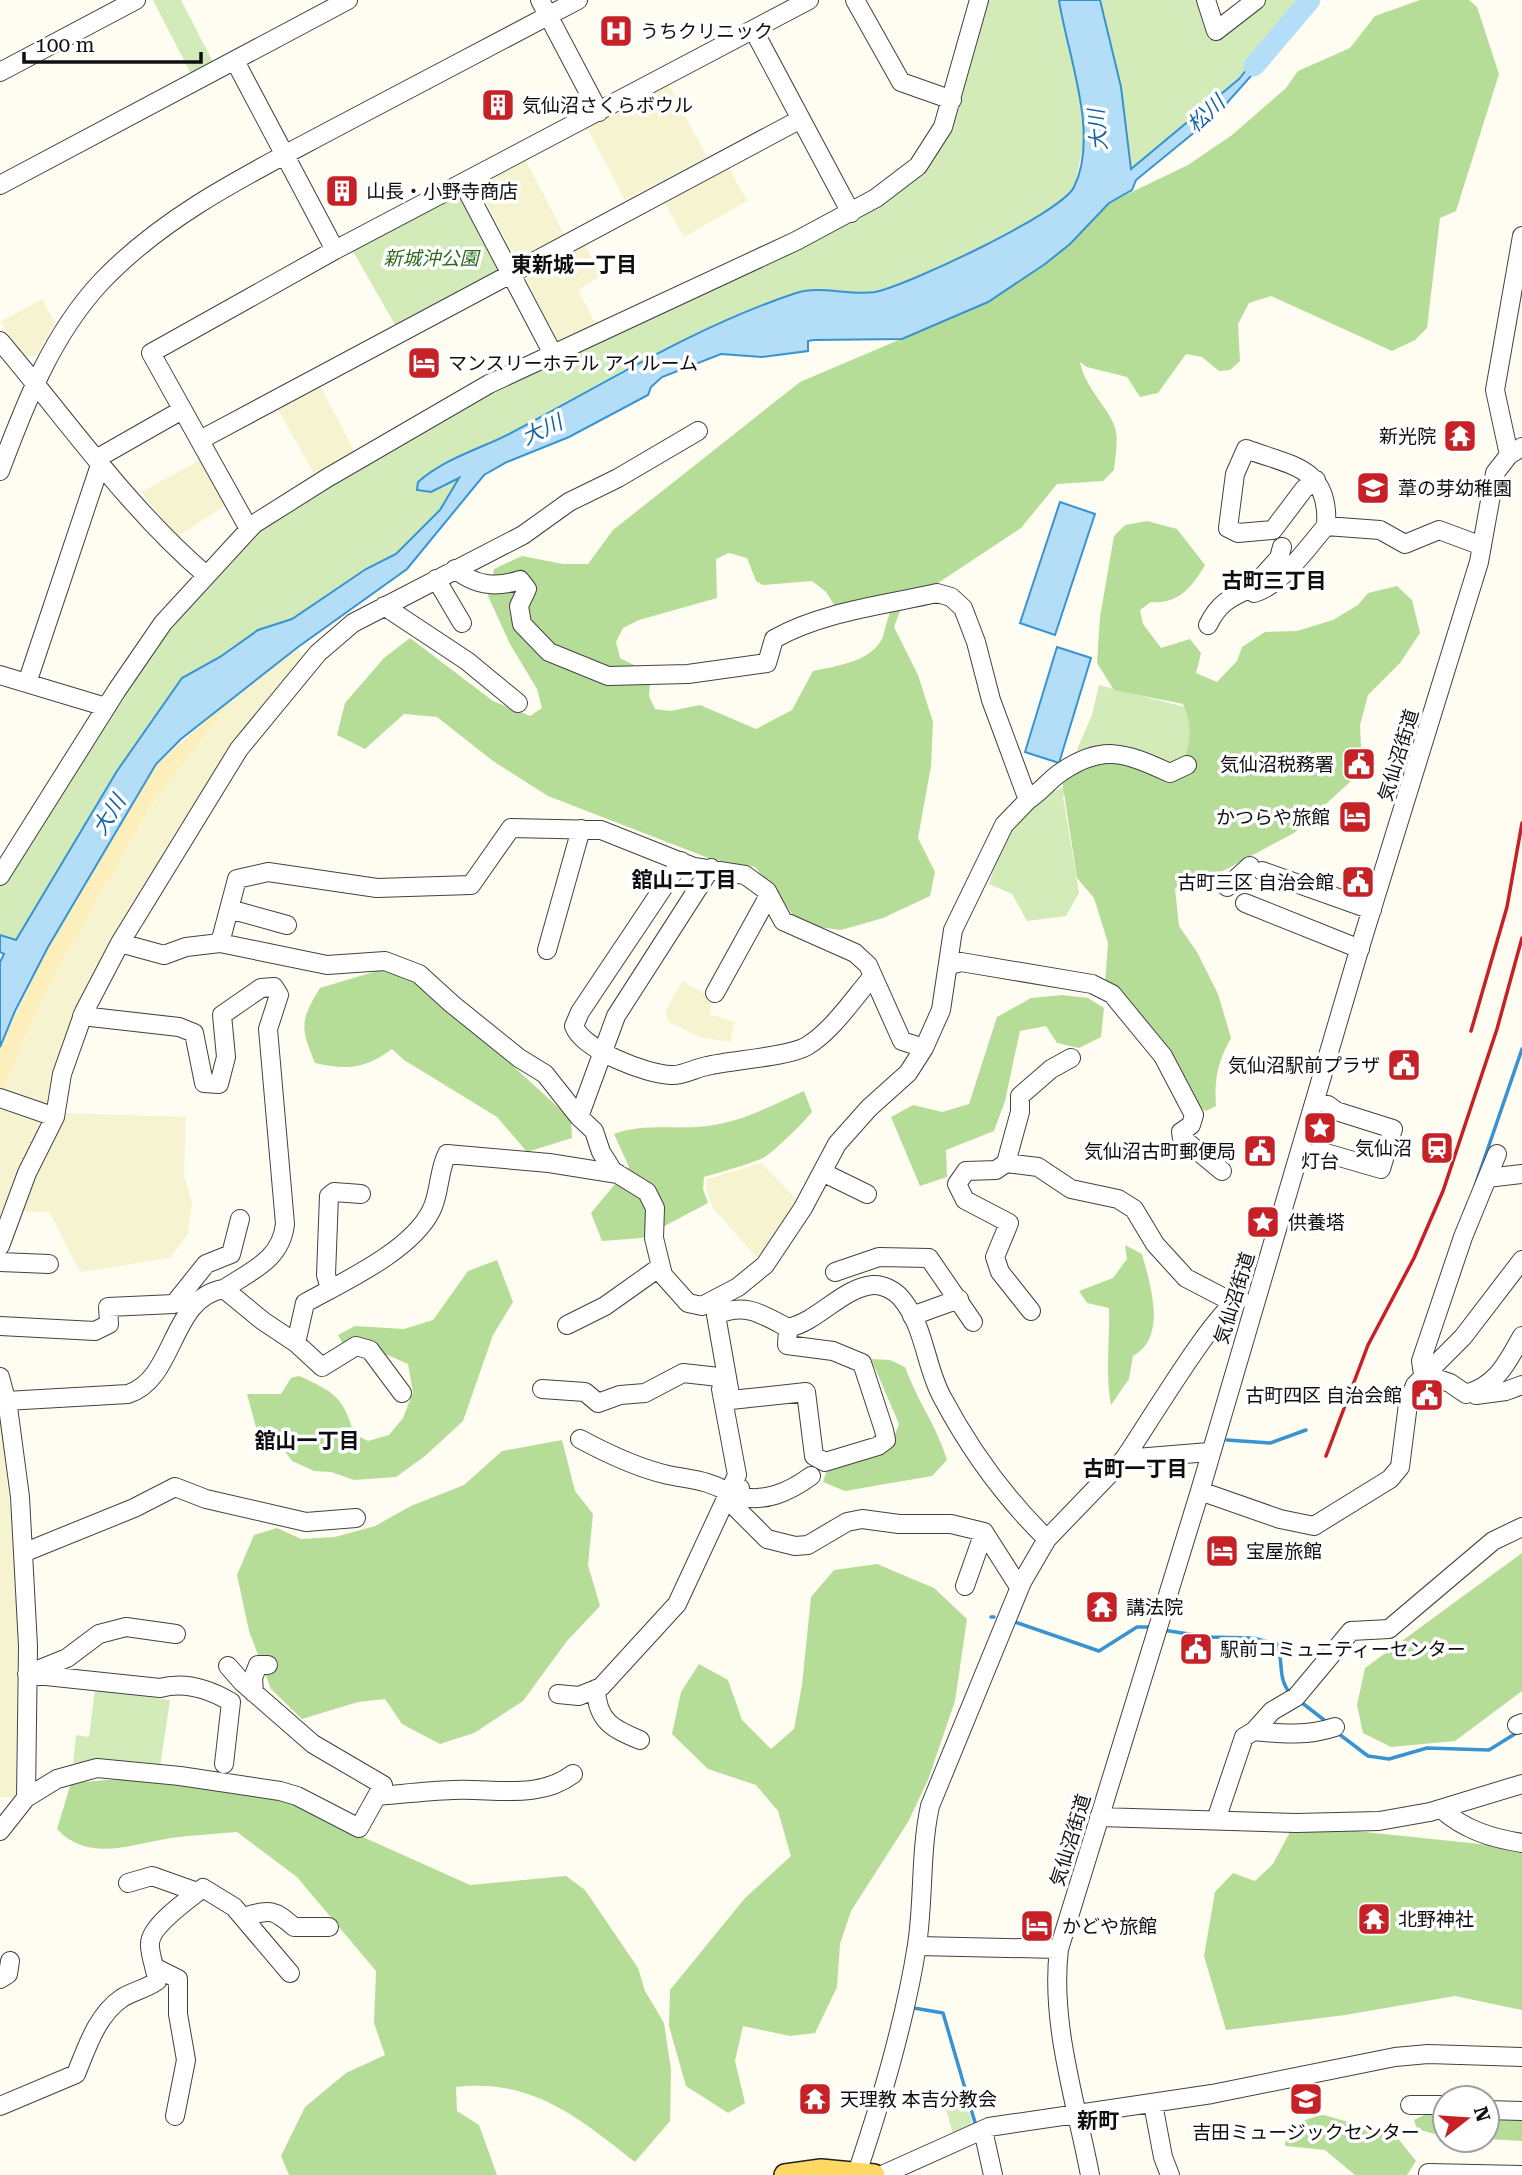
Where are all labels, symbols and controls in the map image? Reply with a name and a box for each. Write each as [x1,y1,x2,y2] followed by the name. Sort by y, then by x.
[597,12,635,50] hospital icon: うちクリニック
[640,20,773,43] place label: うちクリニック
[24,21,201,65] scale bar
[35,33,95,57] text: 100 m
[479,86,517,124] building icon: 気仙沼さくらボウル
[1182,90,1231,137] water label: 松川
[522,94,693,117] place label: 気仙沼さくらボウル
[1084,106,1112,152] water label: 大川
[323,172,361,210] building icon: 山長・小野寺商店
[366,180,518,203] place label: 山長・小野寺商店
[383,247,481,270] park label: 新城沖公園
[511,253,637,277] district label: 東新城一丁目
[405,344,443,382] hotel icon: マンスリーホテル アイルーム
[448,352,698,375] place label: マンスリーホテル アイルーム
[518,409,568,450] water label: 大川
[1441,417,1479,455] temple icon: 新光院
[1379,425,1436,448] place label: 新光院
[1354,469,1392,507] school or university icon: 葦の芽幼稚園
[1398,477,1512,500] place label: 葦の芽幼稚園
[1222,569,1327,593] district label: 古町三丁目
[1374,706,1423,804] street label: 気仙沼街道
[1340,745,1378,783] public building icon: 気仙沼税務署
[1220,753,1334,776] place label: 気仙沼税務署
[88,789,131,839] water label: 大川
[1336,798,1374,836] hotel icon: かつらや旅館
[1216,806,1330,829] place label: かつらや旅館
[1339,863,1377,901] public building icon: 古町三区 自治会館
[632,868,737,892] district label: 舘山二丁目
[1177,871,1334,894] place label: 古町三区 自治会館
[1385,1046,1423,1084] public building icon: 気仙沼駅前プラザ
[1228,1054,1380,1077] place label: 気仙沼駅前プラザ
[1301,1109,1339,1147] place icon: 灯台
[1418,1129,1456,1167] station icon: 気仙沼
[1241,1132,1279,1170] public building icon: 気仙沼古町郵便局
[1355,1137,1412,1160] place label: 気仙沼
[1084,1140,1236,1163] place label: 気仙沼古町郵便局
[1301,1150,1339,1173] place label: 灯台
[1244,1203,1282,1241] place icon: 供養塔
[1288,1211,1345,1234] place label: 供養塔
[1210,1249,1259,1347] street label: 気仙沼街道
[1408,1376,1446,1414] public building icon: 古町四区 自治会館
[1245,1384,1402,1407] place label: 古町四区 自治会館
[255,1429,360,1453] district label: 舘山一丁目
[1083,1457,1188,1481] district label: 古町一丁目
[1203,1532,1241,1570] hotel icon: 宝屋旅館
[1246,1540,1322,1563] place label: 宝屋旅館
[1083,1588,1121,1626] temple icon: 講法院
[1126,1596,1183,1619] place label: 講法院
[1177,1630,1215,1668] public building icon: 駅前コミュニティーセンター
[1220,1638,1466,1661] place label: 駅前コミュニティーセンター
[1046,1791,1095,1889] street label: 気仙沼街道
[1355,1900,1393,1938] temple icon: 北野神社
[1018,1907,1056,1945] hotel icon: かどや旅館
[1398,1908,1474,1931] place label: 北野神社
[1062,1915,1157,1938] place label: かどや旅館
[796,2080,834,2118] temple icon: 天理教 本吉分教会
[1287,2080,1325,2118] school or university icon: 吉田ミュージックセンター
[1431,2084,1501,2154] north arrow
[840,2088,997,2111] place label: 天理教 本吉分教会
[1469,2104,1495,2125] text: N
[1077,2109,1119,2133] district label: 新町
[1192,2121,1420,2144] place label: 吉田ミュージックセンター

